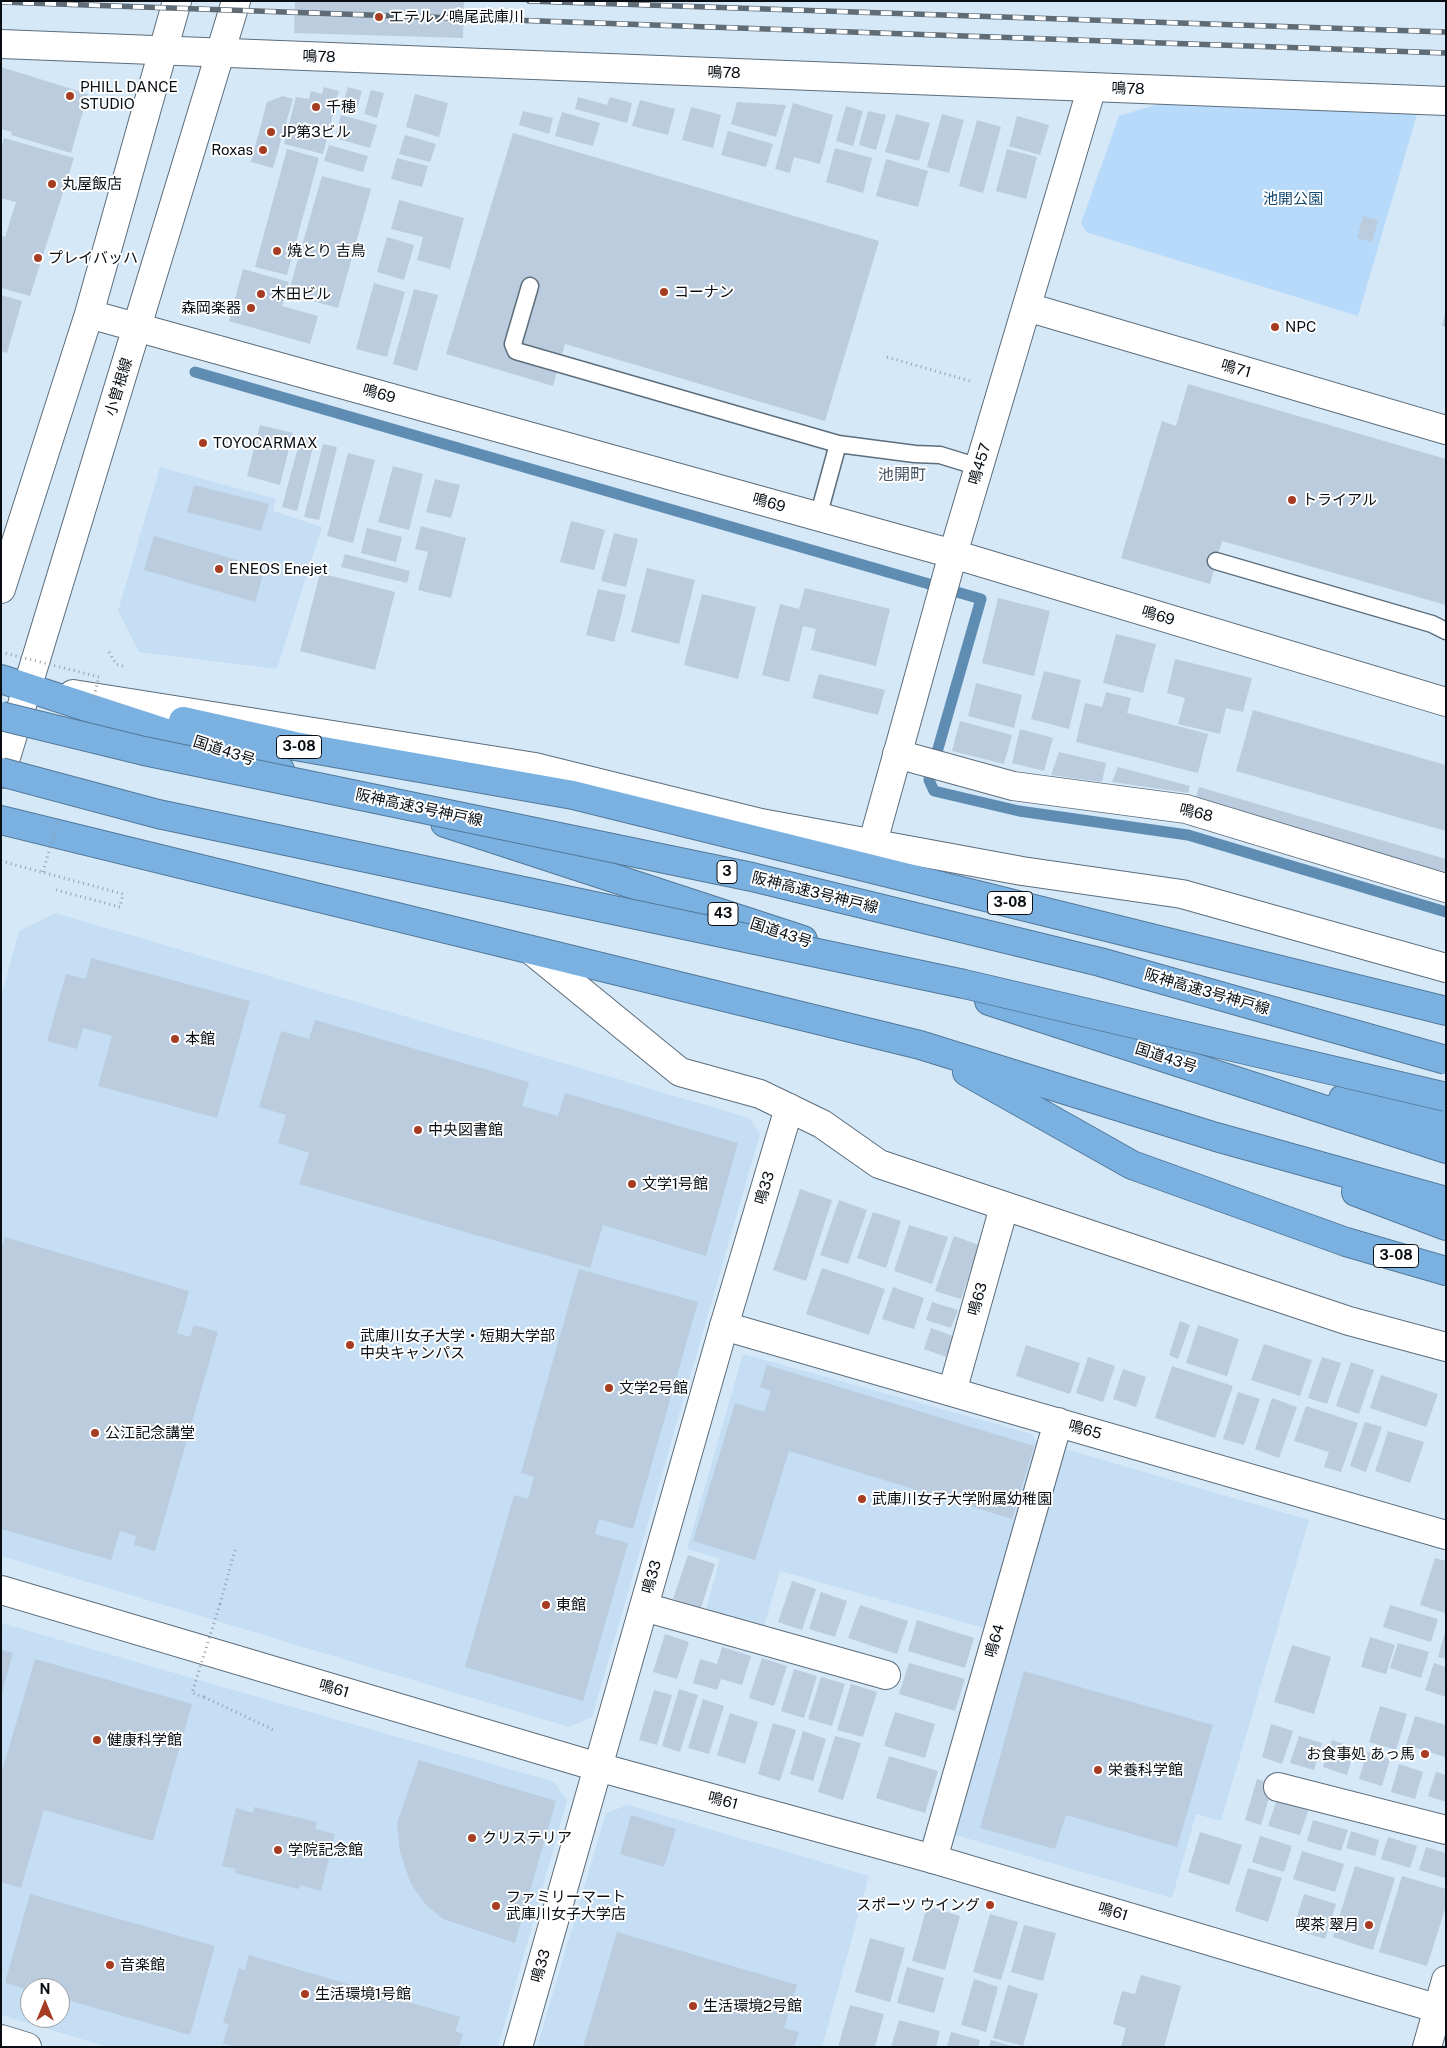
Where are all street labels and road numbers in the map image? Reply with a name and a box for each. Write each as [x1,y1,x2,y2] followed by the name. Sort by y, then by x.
[302,47,336,67] street label: 鳴78
[707,63,741,83] street label: 鳴78
[1111,79,1145,99] street label: 鳴78
[102,356,136,418] street label: 小曽根線
[1219,356,1253,382] street label: 鳴71
[360,381,398,407] street label: 鳴69
[965,441,995,487] street label: 鳴457
[750,490,788,516] street label: 鳴69
[1139,602,1177,630] street label: 鳴69
[191,733,257,769] street label: 国道43号
[276,736,322,759] road number: 3-08
[354,786,484,830] street label: 阪神高速3号神戸線
[1177,800,1215,826] street label: 鳴68
[717,860,737,884] road number: 3
[750,869,880,917] street label: 阪神高速3号神戸線
[988,891,1032,914] road number: 3-08
[708,902,738,926] road number: 43
[748,915,814,951] street label: 国道43号
[1142,966,1272,1018] street label: 阪神高速3号神戸線
[1133,1040,1199,1076] street label: 国道43号
[751,1169,779,1207] street label: 鳴33
[1374,1244,1418,1268] road number: 3-08
[965,1280,991,1318] street label: 鳴63
[1066,1417,1104,1443] street label: 鳴65
[639,1558,665,1596] street label: 鳴33
[982,1622,1008,1660] street label: 鳴64
[317,1676,351,1702] street label: 鳴61
[706,1788,740,1814] street label: 鳴61
[1096,1899,1130,1925] street label: 鳴61
[528,1947,554,1985] street label: 鳴33

